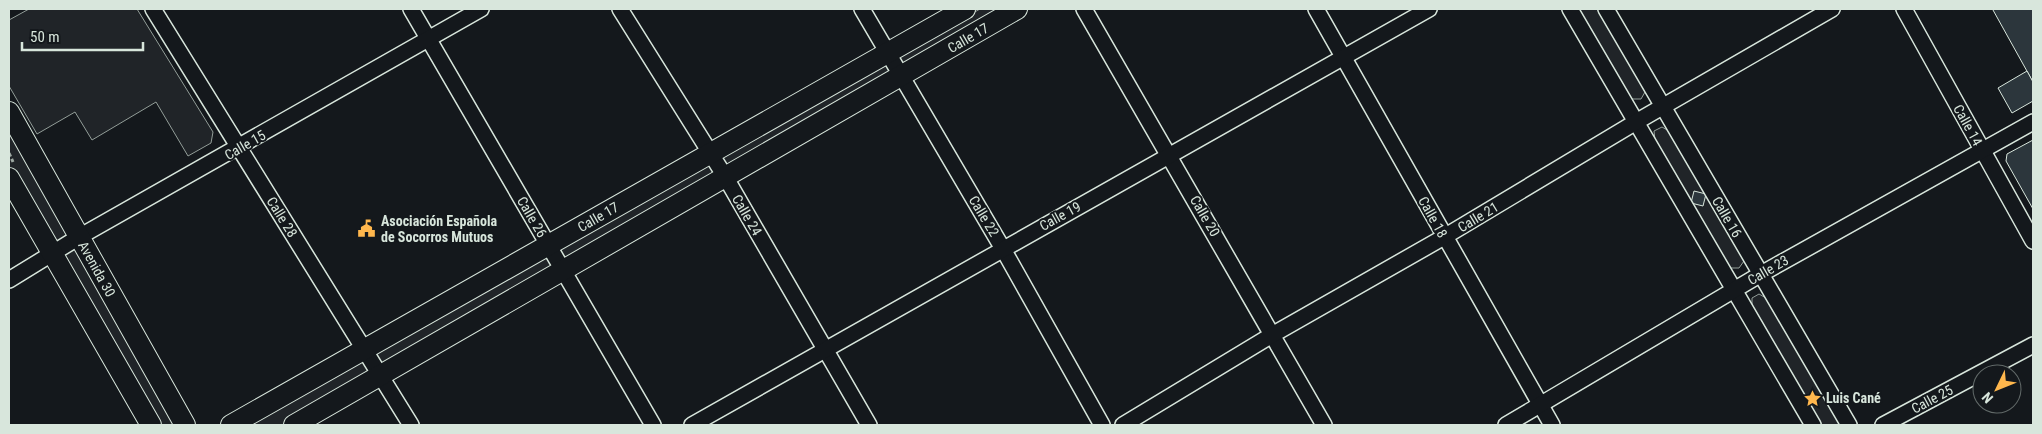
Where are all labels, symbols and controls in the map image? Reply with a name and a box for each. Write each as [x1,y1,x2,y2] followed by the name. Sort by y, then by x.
[22,20,144,52] scale bar
[945,20,991,56] street label: Calle 17
[30,28,60,46] text: 50 m
[1950,102,1986,148] street label: Calle 14
[222,127,268,163] street label: Calle 15
[729,192,765,238] street label: Calle 24
[966,193,1002,239] street label: Calle 22
[1187,193,1223,239] street label: Calle 20
[263,194,301,240] street label: Calle 28
[514,194,550,240] street label: Calle 26
[1415,194,1451,240] street label: Calle 18
[1709,194,1745,240] street label: Calle 16
[1037,198,1083,234] street label: Calle 19
[575,199,621,235] street label: Calle 17
[1455,199,1501,235] street label: Calle 21
[381,213,497,245] place label: Asociación Española de Socorros Mutuos
[357,219,377,239] public building icon: Asociación Española de Socorros Mutuos
[75,239,119,300] street label: Avenida 30
[1745,252,1791,288] street label: Calle 23
[1972,364,2022,414] north arrow
[1909,381,1956,417] street label: Calle 25
[1802,388,1822,408] place icon: Luis Cané
[1979,389,1996,406] text: N
[1826,390,1881,406] place label: Luis Cané

